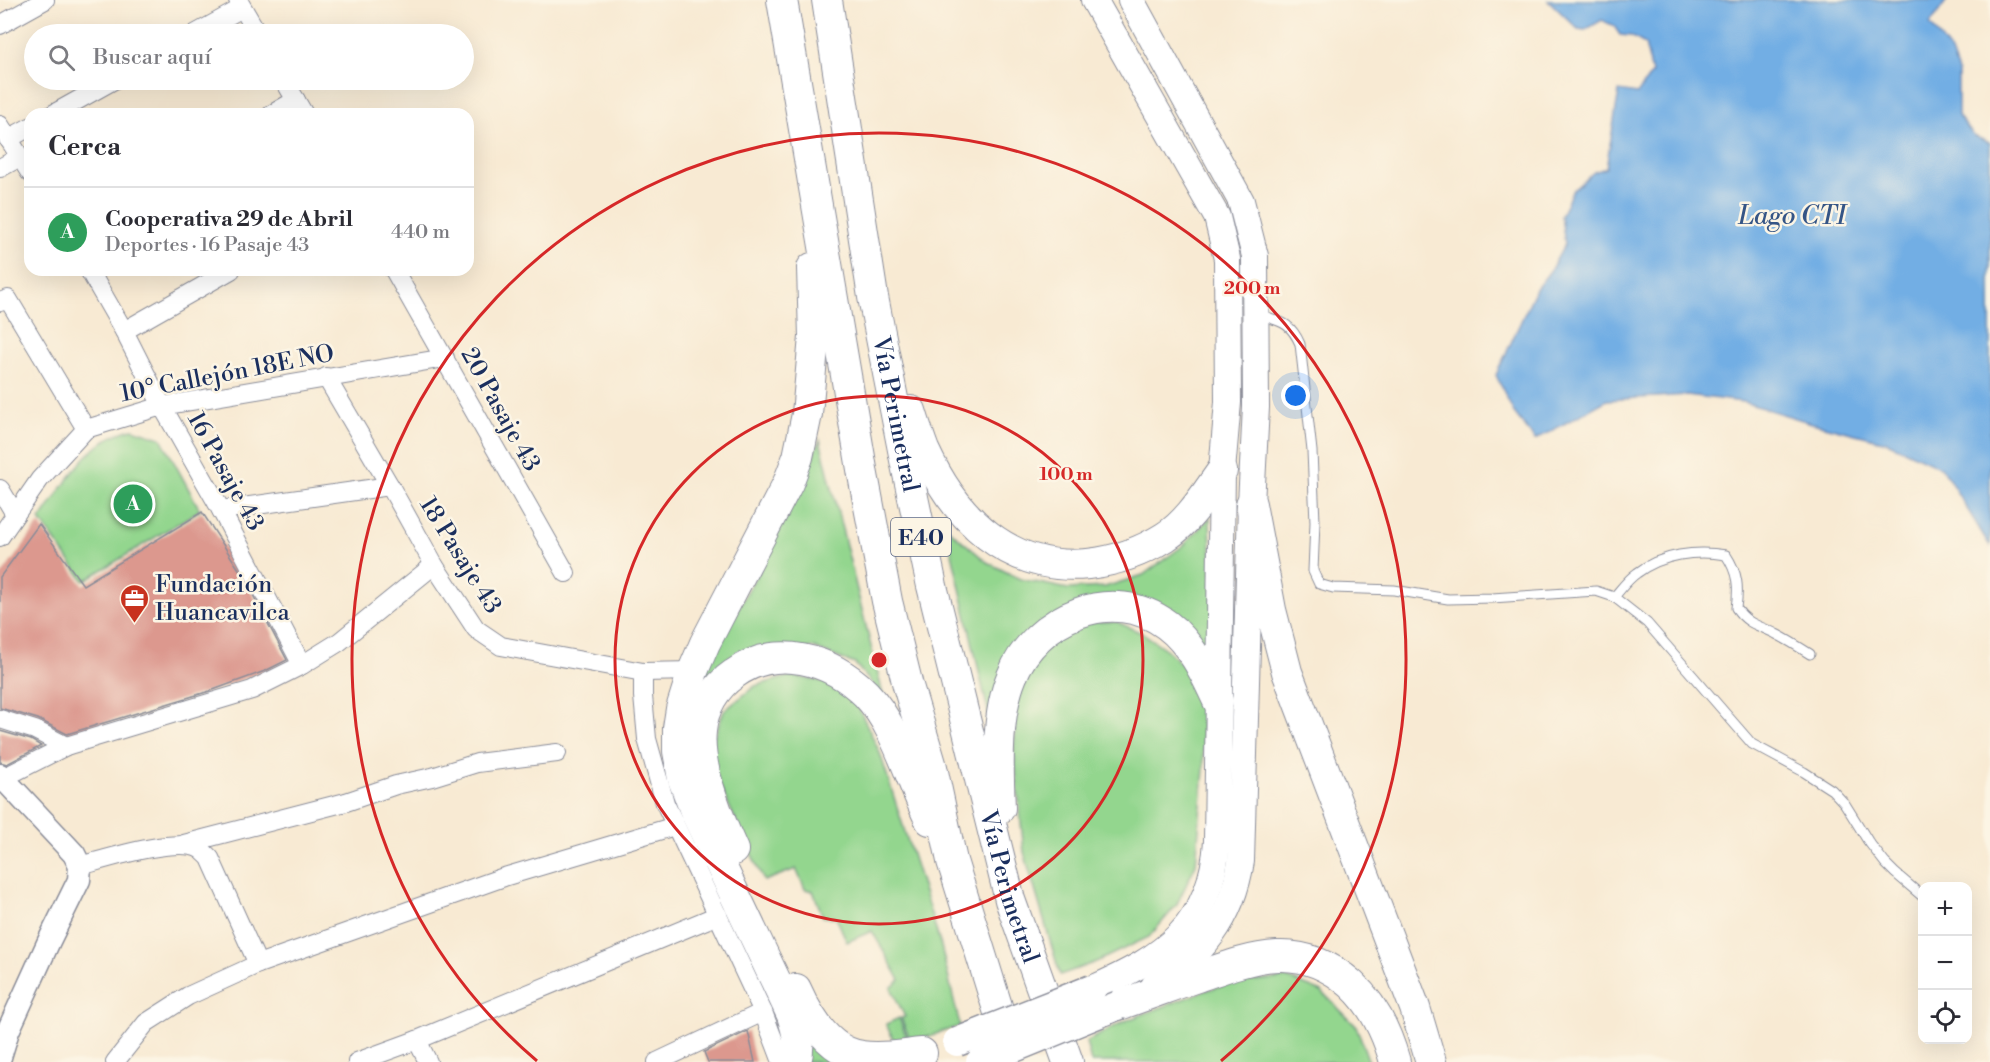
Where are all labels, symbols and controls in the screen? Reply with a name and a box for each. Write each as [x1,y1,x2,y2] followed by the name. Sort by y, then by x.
[24,24,474,90] search box
[45,41,78,74] icon: search
[93,44,211,71] text: Buscar aquí
[48,131,121,163] text: Cerca
[1737,200,1848,232] water label: Lago CTI
[105,206,353,233] text: Cooperativa 29 de Abril
[60,220,75,245] text: A
[391,220,450,245] text: 440 m
[105,233,309,258] text: Deportes · 16 Pasaje 43
[1224,277,1281,300] text: 200 m
[865,333,925,495] street label: Vía Perimetral
[118,339,337,409] street label: 10° Callejón 18E NO
[454,342,546,477] street label: 20 Pasaje 43
[1281,381,1310,410] your location
[180,407,270,536] street label: 16 Pasaje 43
[1039,463,1093,486] text: 100 m
[114,482,152,526] pin: A
[413,492,508,619] street label: 18 Pasaje 43
[891,518,951,556] road number: E40
[155,570,291,628] place label: Fundación Huancavilca
[118,582,150,624] office icon: Fundación Huancavilca
[869,650,889,670] centre of rings
[972,806,1045,967] street label: Vía Perimetral
[1918,882,1972,1044] map controls
[1918,882,1972,936] button: +
[1918,936,1972,990] button: −
[1918,990,1972,1044] button: locate

